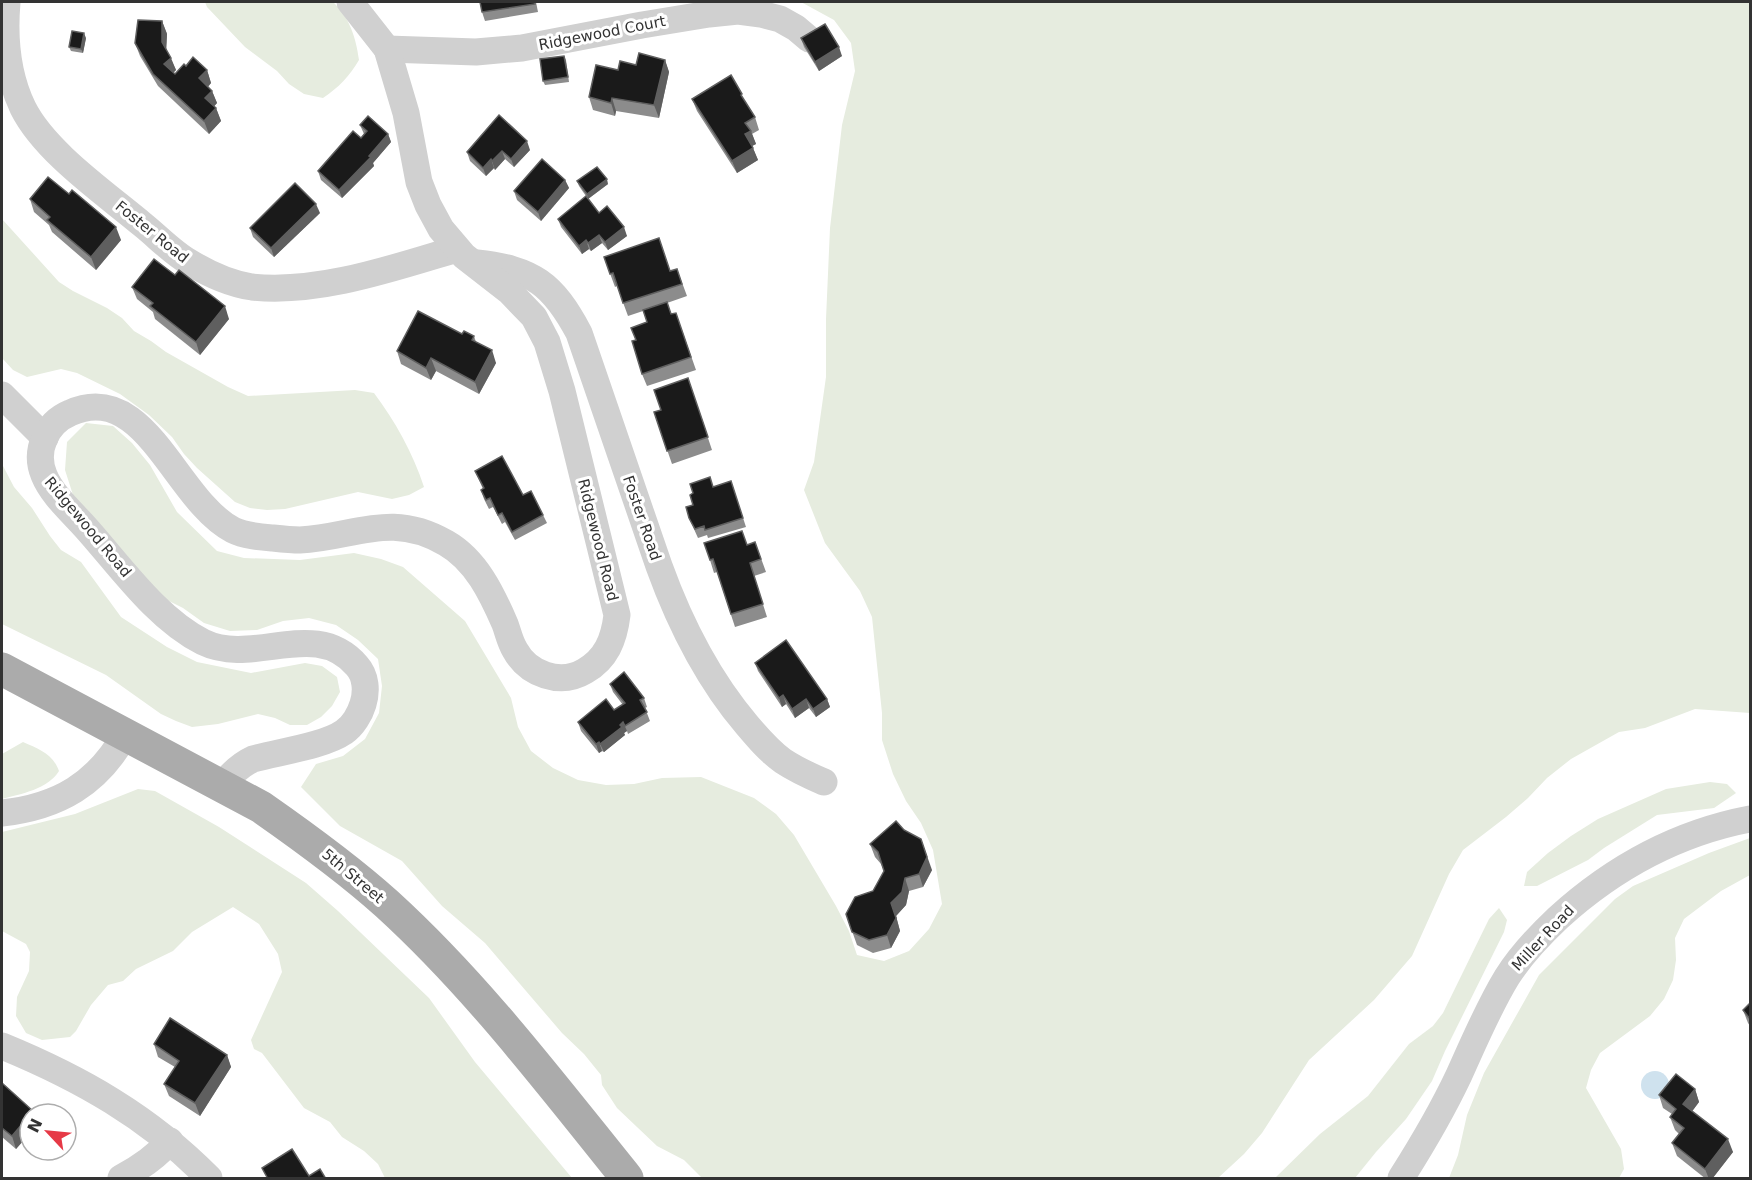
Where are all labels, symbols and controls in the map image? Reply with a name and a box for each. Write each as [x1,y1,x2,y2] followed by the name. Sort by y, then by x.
[537,12,667,54] street label: Ridgewood Court
[112,197,192,267] street label: Foster Road
[41,473,135,581] street label: Ridgewood Road
[619,473,665,563] street label: Foster Road
[574,477,622,603] street label: Ridgewood Road
[318,845,388,907] street label: 5th Street
[1508,901,1578,975] street label: Miller Road
[18,1102,78,1162] north arrow
[23,1115,46,1136] text: N

